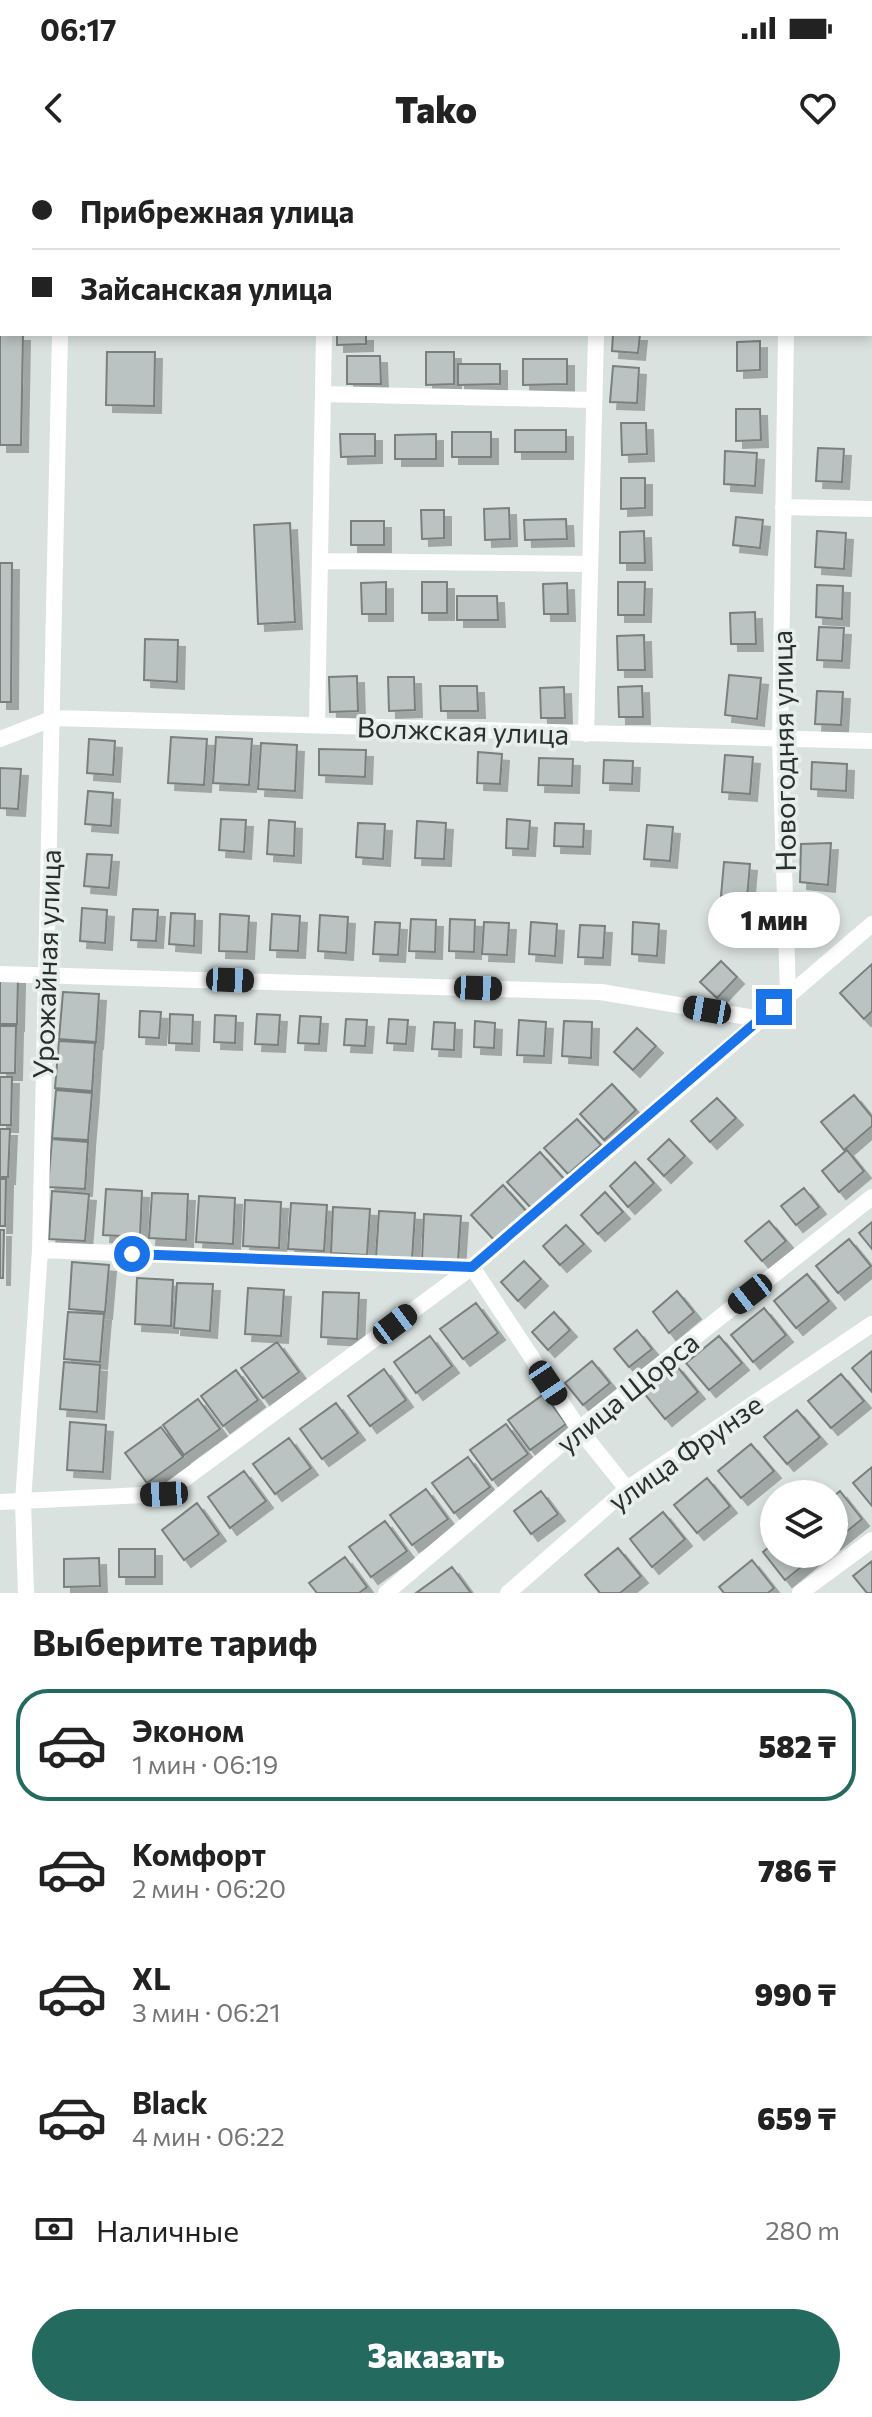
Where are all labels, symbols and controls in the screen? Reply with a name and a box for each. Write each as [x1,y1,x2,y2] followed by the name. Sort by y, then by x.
[40,10,116,47] text: 06:17
[32,86,76,130] icon: back
[395,86,477,130] text: Tako
[796,86,840,130] icon: heart
[80,192,354,229] text: Прибрежная улица
[80,269,332,306] text: Зайсанская улица
[764,630,802,872] street label: Новогодняя улица
[356,709,570,751] street label: Волжская улица
[25,849,67,1079] street label: Урожайная улица
[708,891,840,947] callout: 1 мин
[740,904,808,935] text: 1 мин
[206,967,254,993] car
[454,975,502,1001] car
[756,989,792,1025] route end
[681,994,733,1026] car
[114,1236,150,1272] route start
[724,1270,776,1318] car
[369,1300,421,1348] car
[549,1324,705,1460] street label: улица Щорса
[525,1356,571,1410] car
[601,1386,769,1518] street label: улица Фрунзе
[760,1480,848,1568] map controls
[760,1480,848,1568] button: layers
[139,1481,189,1507] car
[32,1619,317,1663] text: Выберите тариф
[36,1709,108,1781] icon: car
[132,1711,244,1748] text: Эконом
[758,1727,836,1764] text: 582 ₸
[132,1748,278,1779] text: 1 мин · 06:19
[36,1833,108,1905] icon: car
[132,1835,266,1872] text: Комфорт
[758,1851,836,1888] text: 786 ₸
[132,1872,286,1903] text: 2 мин · 06:20
[36,1957,108,2029] icon: car
[132,1959,171,1996] text: XL
[754,1975,836,2012] text: 990 ₸
[132,1996,281,2027] text: 3 мин · 06:21
[36,2081,108,2153] icon: car
[132,2083,208,2120] text: Black
[757,2099,836,2136] text: 659 ₸
[132,2120,285,2151] text: 4 мин · 06:22
[32,2207,76,2251] icon: cash
[96,2211,239,2248] text: Наличные
[765,2214,840,2245] text: 280 m
[32,2309,840,2401] button: Заказать

